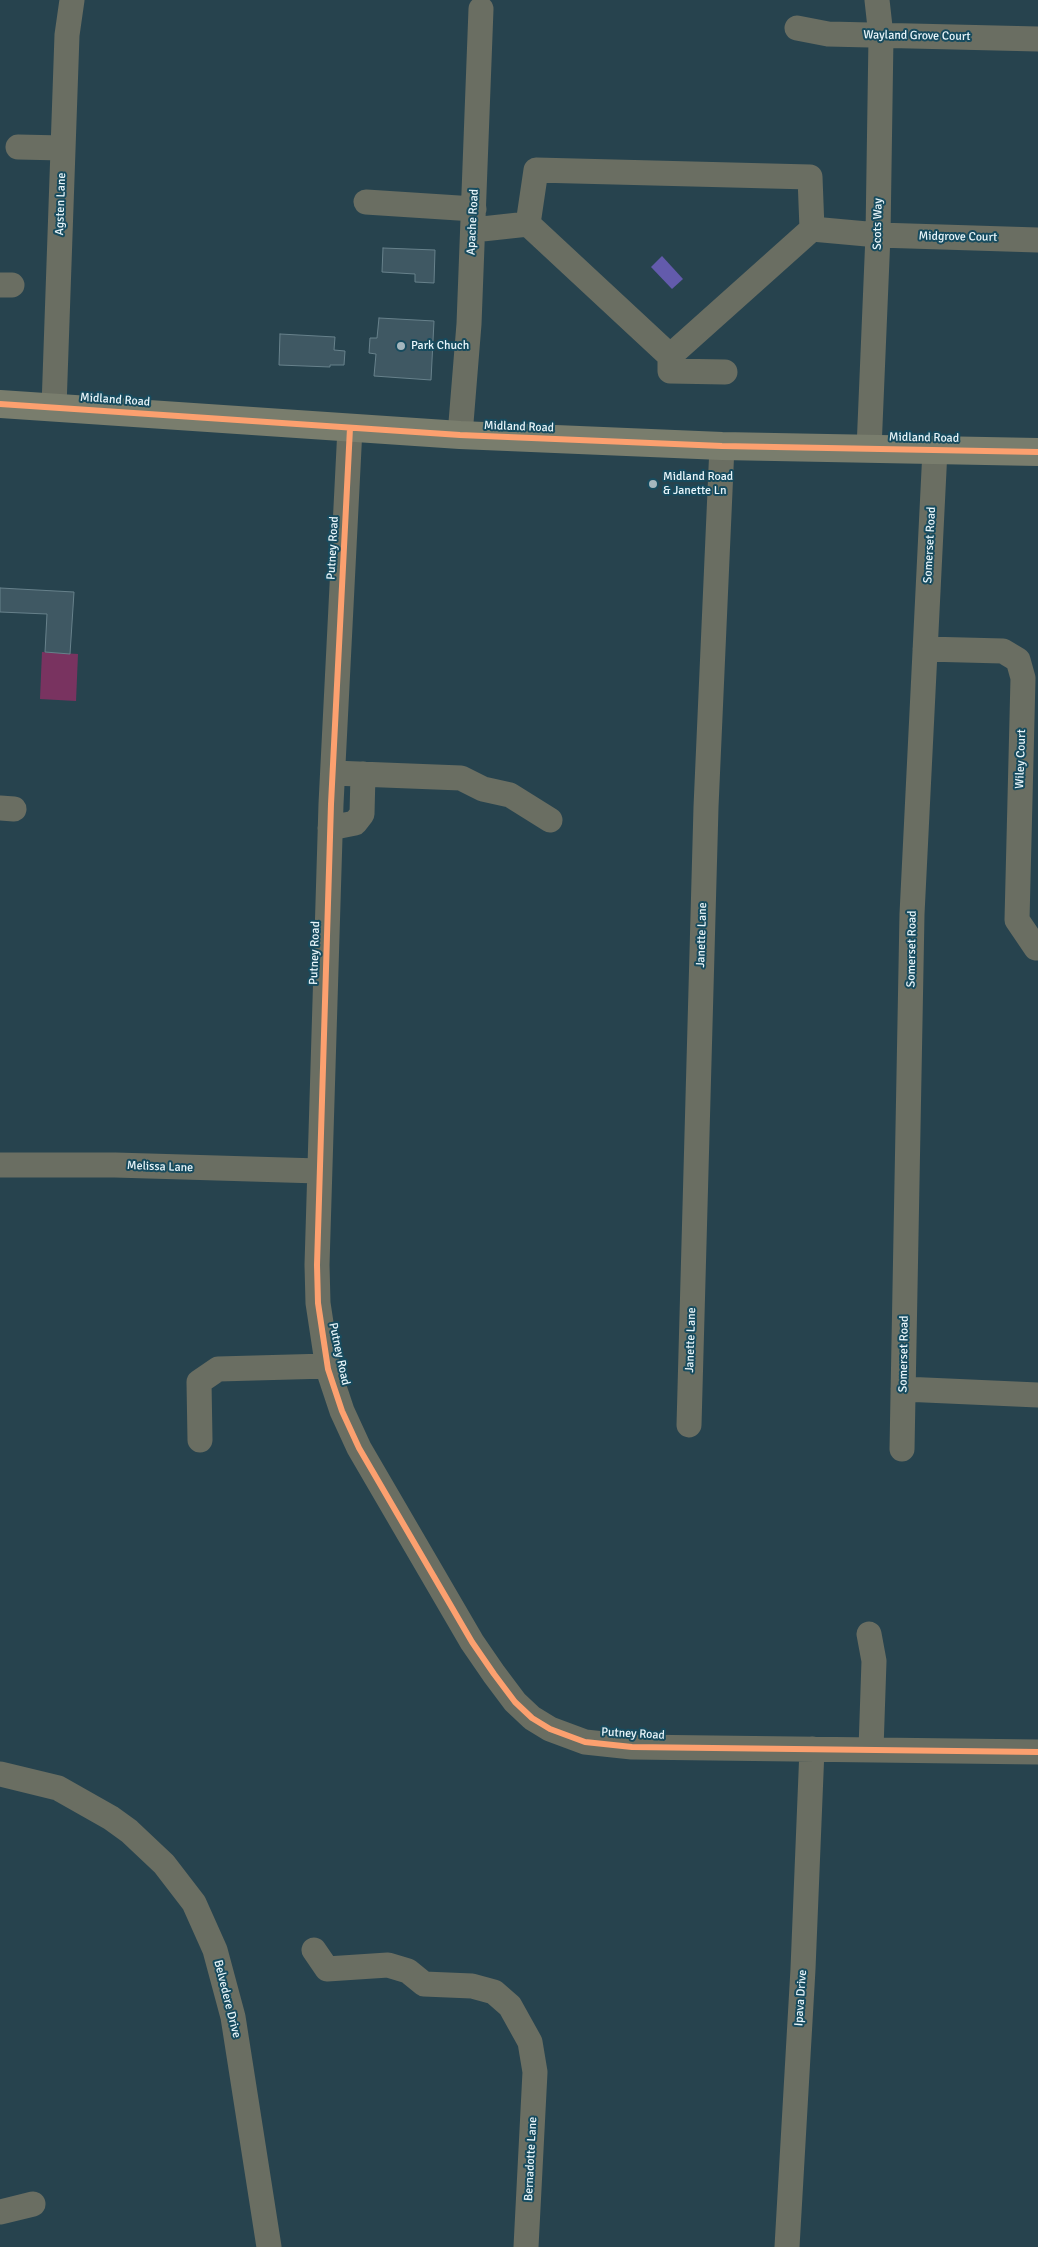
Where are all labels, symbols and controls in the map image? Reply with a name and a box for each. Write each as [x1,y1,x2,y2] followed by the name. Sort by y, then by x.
[863,28,971,44] street label: Wayland Grove Court
[53,172,69,236] street label: Agsten Lane
[464,189,482,255] street label: Apache Road
[870,198,886,250] street label: Scots Way
[919,229,997,245] street label: Midgrove Court
[411,339,469,353] place label: Park Chuch
[395,340,407,352] marker: Park Chuch
[80,390,150,410] street label: Midland Road
[484,419,554,435] street label: Midland Road
[889,430,959,446] street label: Midland Road
[663,470,733,498] place label: Midland Road & Janette Ln
[647,478,659,490] marker: Midland Road & Janette Ln
[921,506,939,584] street label: Somerset Road
[324,516,342,580] street label: Putney Road
[1013,729,1029,789] street label: Wiley Court
[694,902,710,968] street label: Janette Lane
[904,911,920,987] street label: Somerset Road
[307,921,323,985] street label: Putney Road
[127,1159,193,1175] street label: Melissa Lane
[683,1307,699,1373] street label: Janette Lane
[896,1316,912,1392] street label: Somerset Road
[325,1321,353,1387] street label: Putney Road
[601,1725,665,1743] street label: Putney Road
[210,1958,244,2040] street label: Belvedere Drive
[792,1969,810,2027] street label: Ipava Drive
[522,2116,540,2202] street label: Bernadotte Lane

